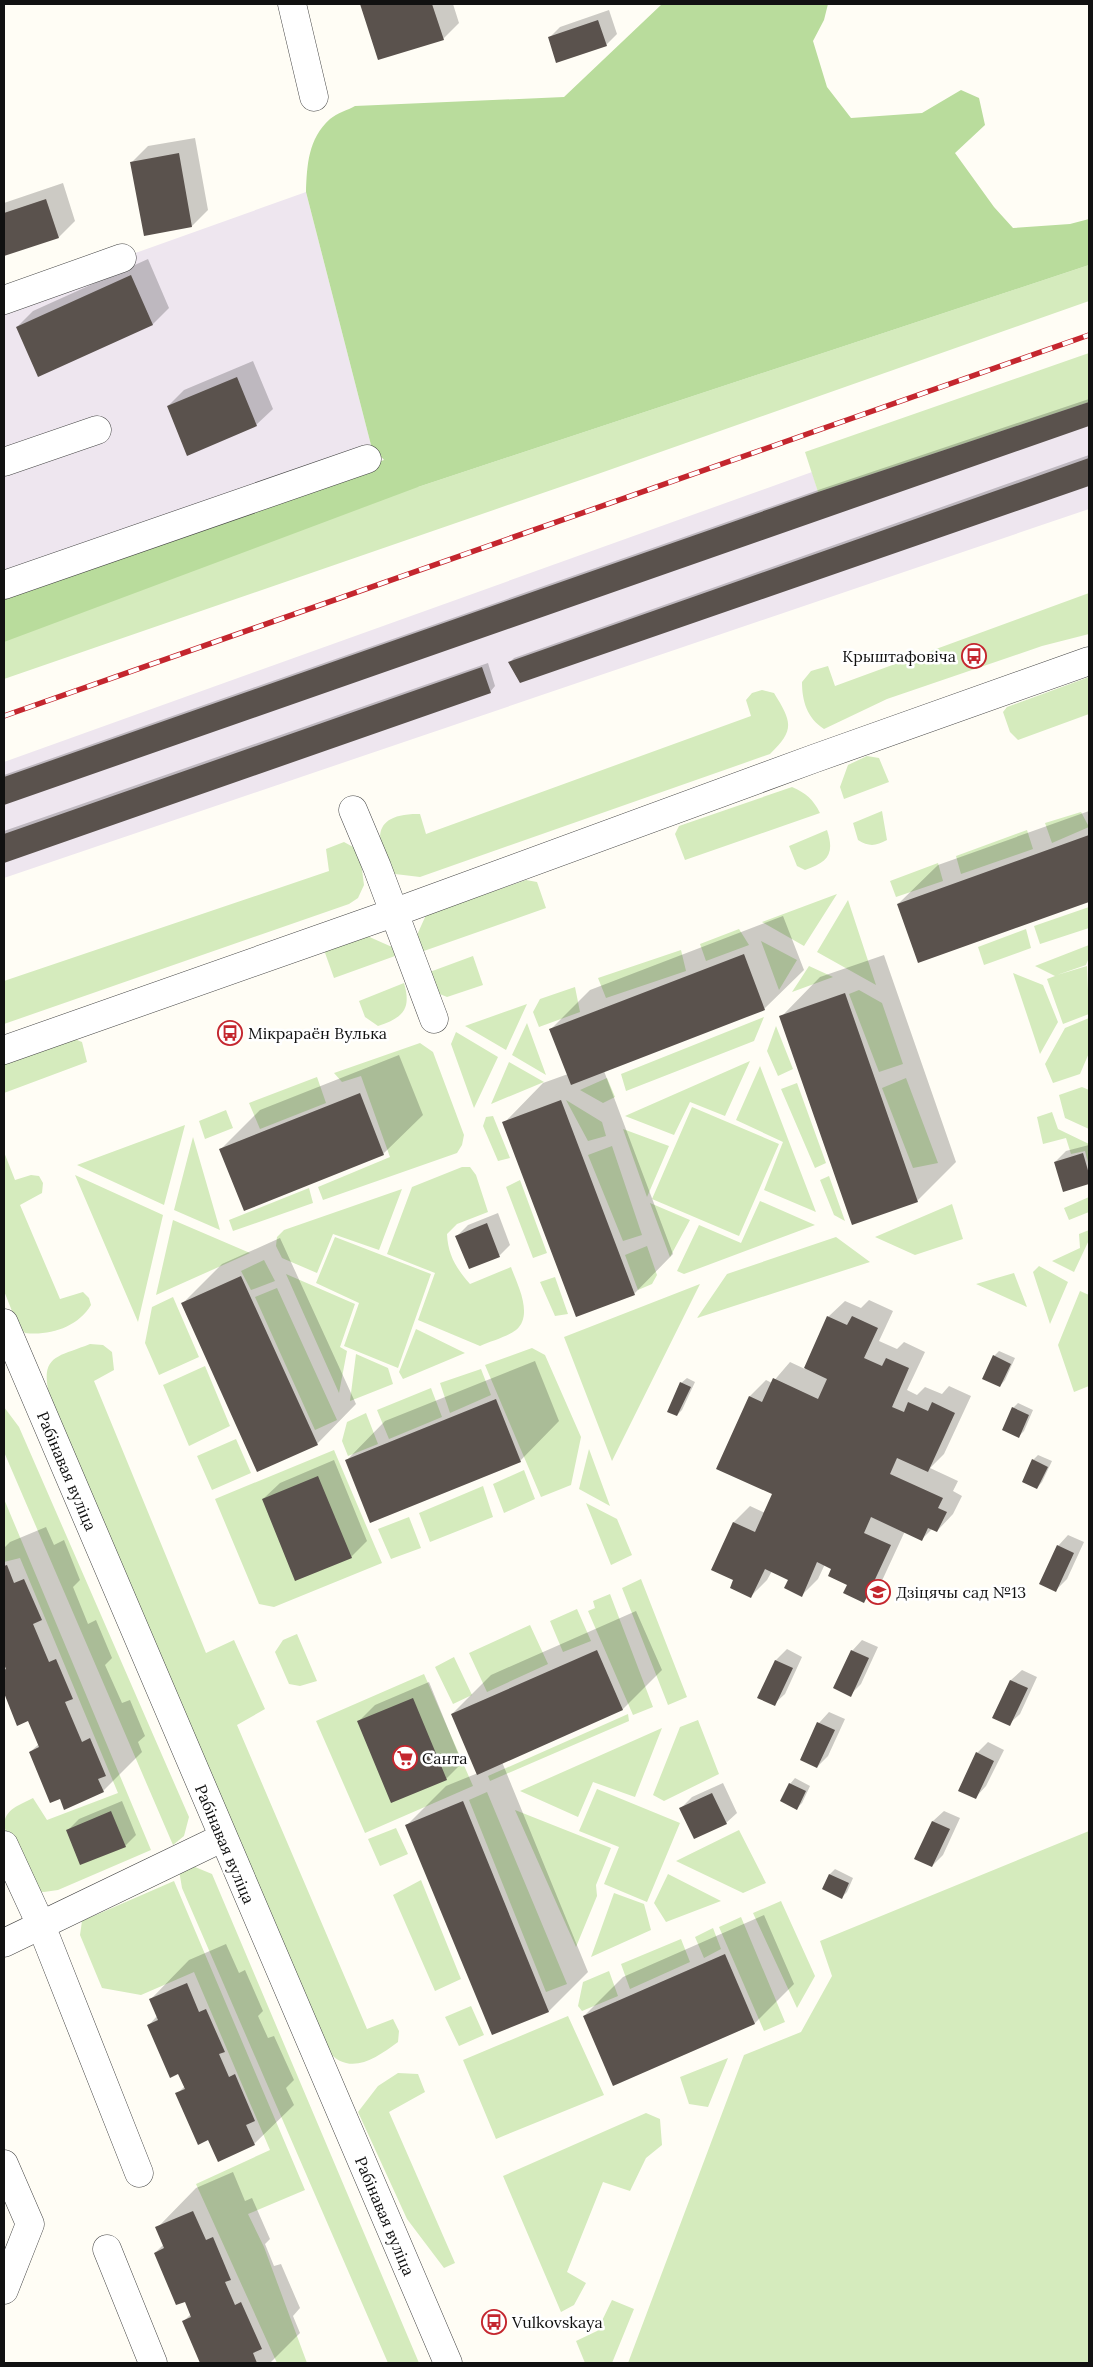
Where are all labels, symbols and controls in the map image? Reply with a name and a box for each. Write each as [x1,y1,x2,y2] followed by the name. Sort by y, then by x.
[961,643,987,669] bus stop icon: Крыштафовіча
[842,646,956,666] place label: Крыштафовіча
[217,1020,243,1046] bus stop icon: Мікрараён Вулька
[248,1023,387,1043] place label: Мікрараён Вулька
[33,1408,101,1534] street label: Рабінавая вуліца
[865,1579,891,1605] school or university icon: Дзіцячы сад №13
[896,1582,1026,1602] place label: Дзіцячы сад №13
[392,1745,418,1771] supermarket icon: Санта
[422,1748,468,1768] place label: Санта
[191,1781,259,1907] street label: Рабінавая вуліца
[351,2153,419,2279] street label: Рабінавая вуліца
[481,2309,507,2335] bus stop icon: Vulkovskaya
[511,2312,603,2332] place label: Vulkovskaya

